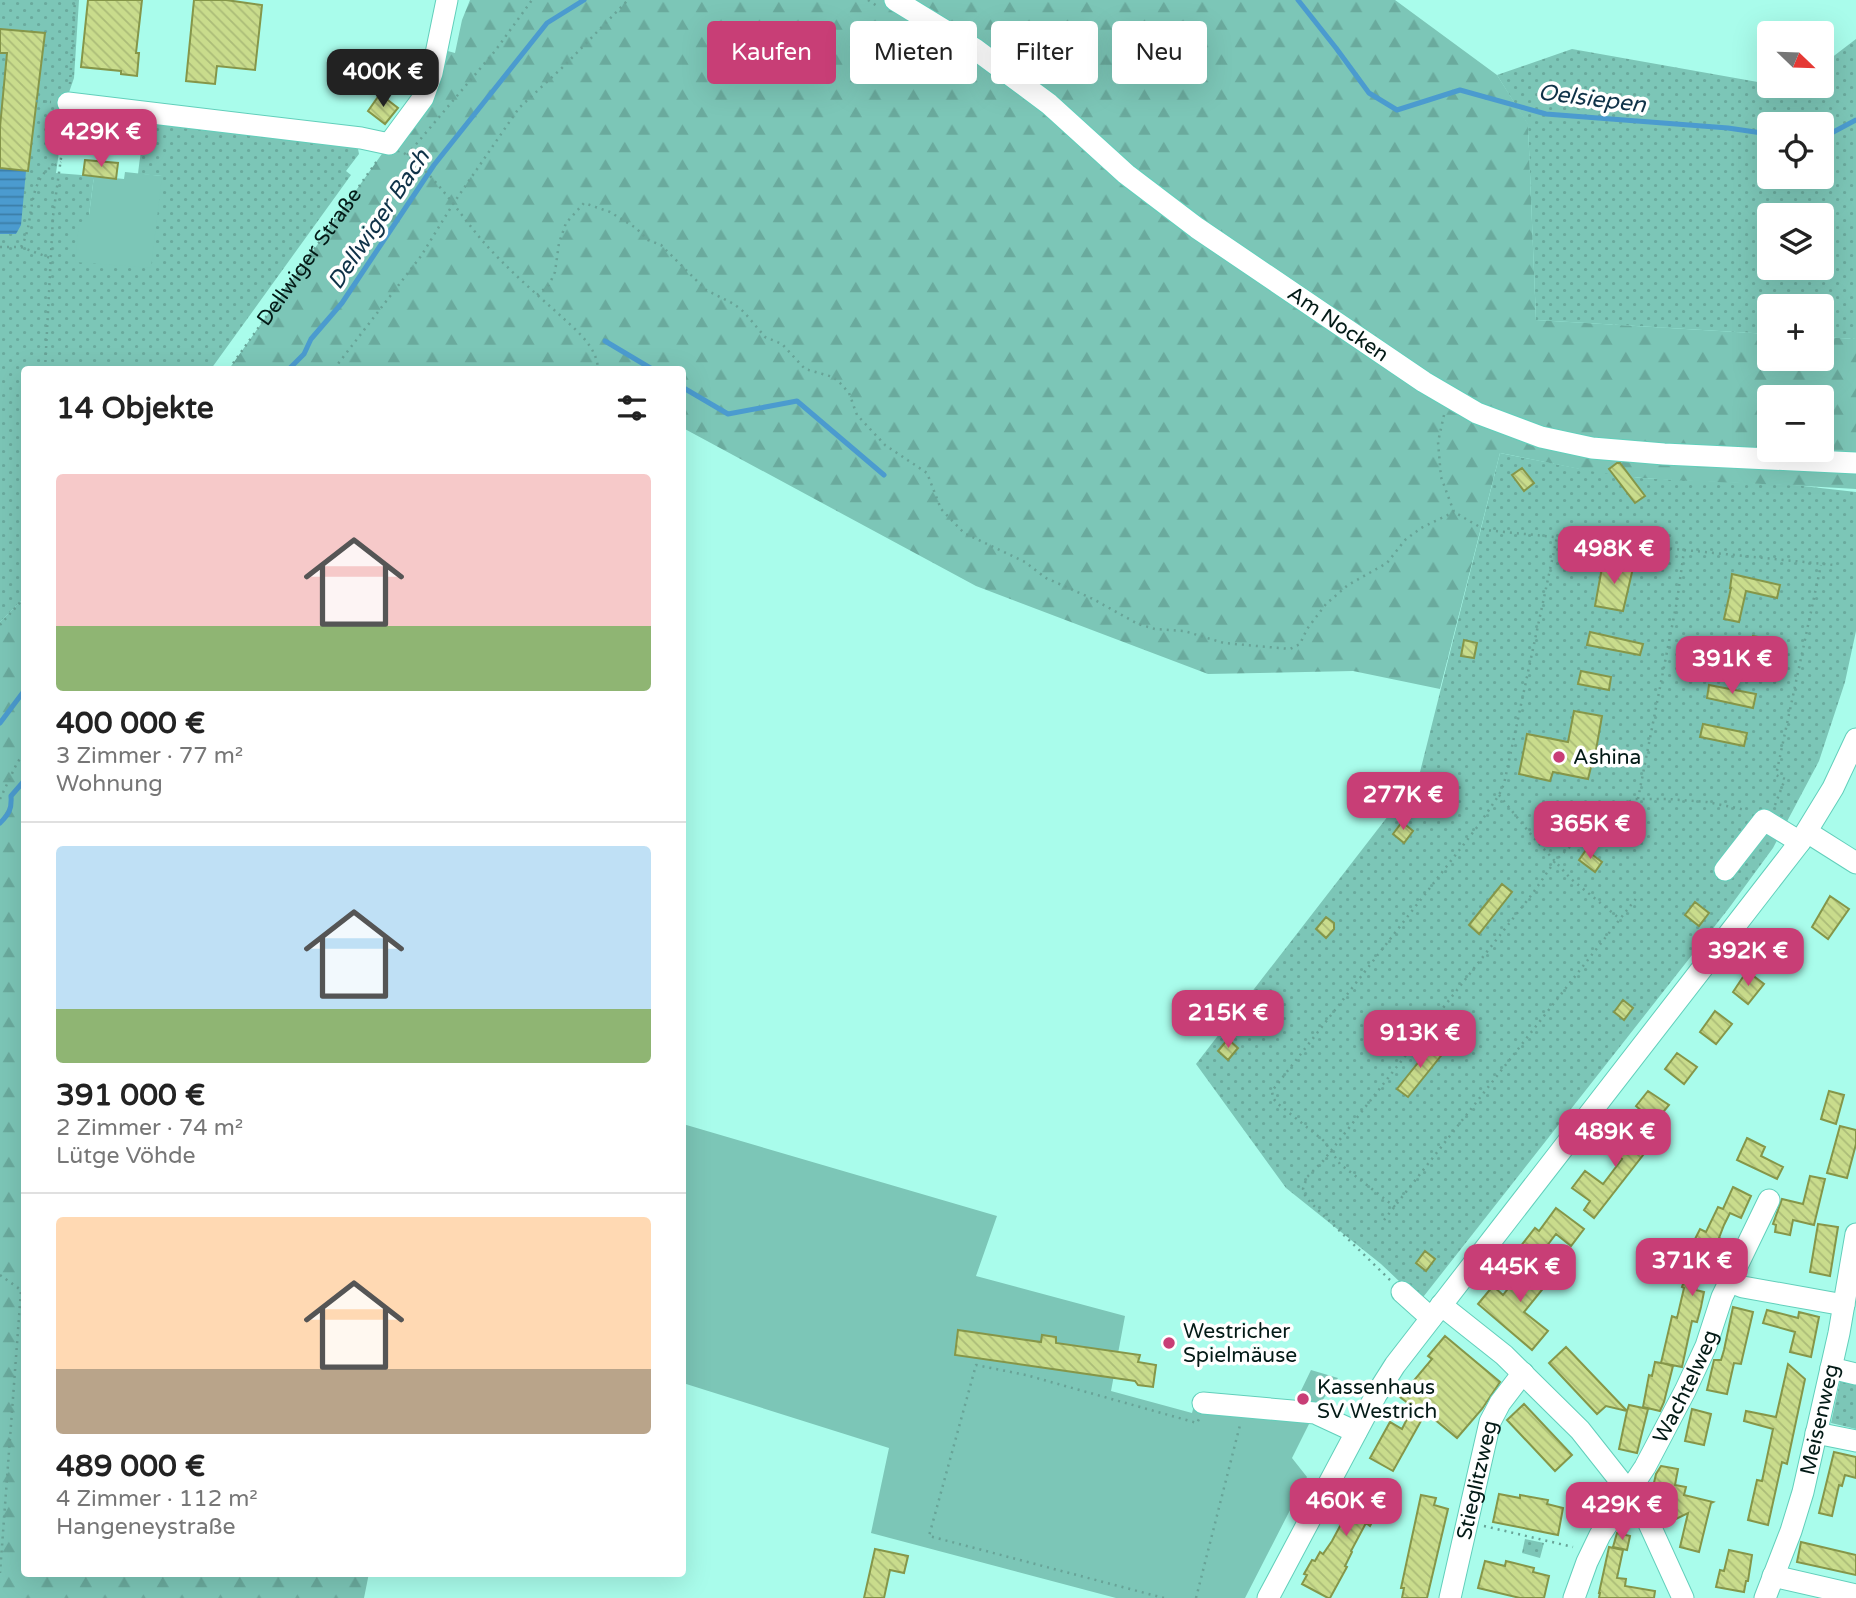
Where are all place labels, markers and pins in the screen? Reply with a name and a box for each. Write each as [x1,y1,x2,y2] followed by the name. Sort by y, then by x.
[326,50,440,109] pin: 400K €
[44,110,158,169] pin: 429K €
[1557,526,1671,586] pin: 498K €
[1675,636,1789,696] pin: 391K €
[1573,745,1641,770] place label: Ashina
[1551,749,1567,765] marker: Ashina
[1346,772,1460,832] pin: 277K €
[1533,802,1647,861] pin: 365K €
[1691,928,1805,988] pin: 392K €
[1171,990,1285,1050] pin: 215K €
[1363,1010,1477,1070] pin: 913K €
[1558,1110,1672,1169] pin: 489K €
[1635,1238,1749,1298] pin: 371K €
[1463,1244,1577,1304] pin: 445K €
[1183,1319,1297,1368] place label: Westricher Spielmäuse
[1161,1335,1177,1351] marker: Westricher Spielmäuse
[1317,1375,1437,1424] place label: Kassenhaus SV Westrich
[1295,1391,1311,1407] marker: Kassenhaus SV Westrich
[1289,1478,1403,1538] pin: 460K €
[1565,1482,1679,1542] pin: 429K €

